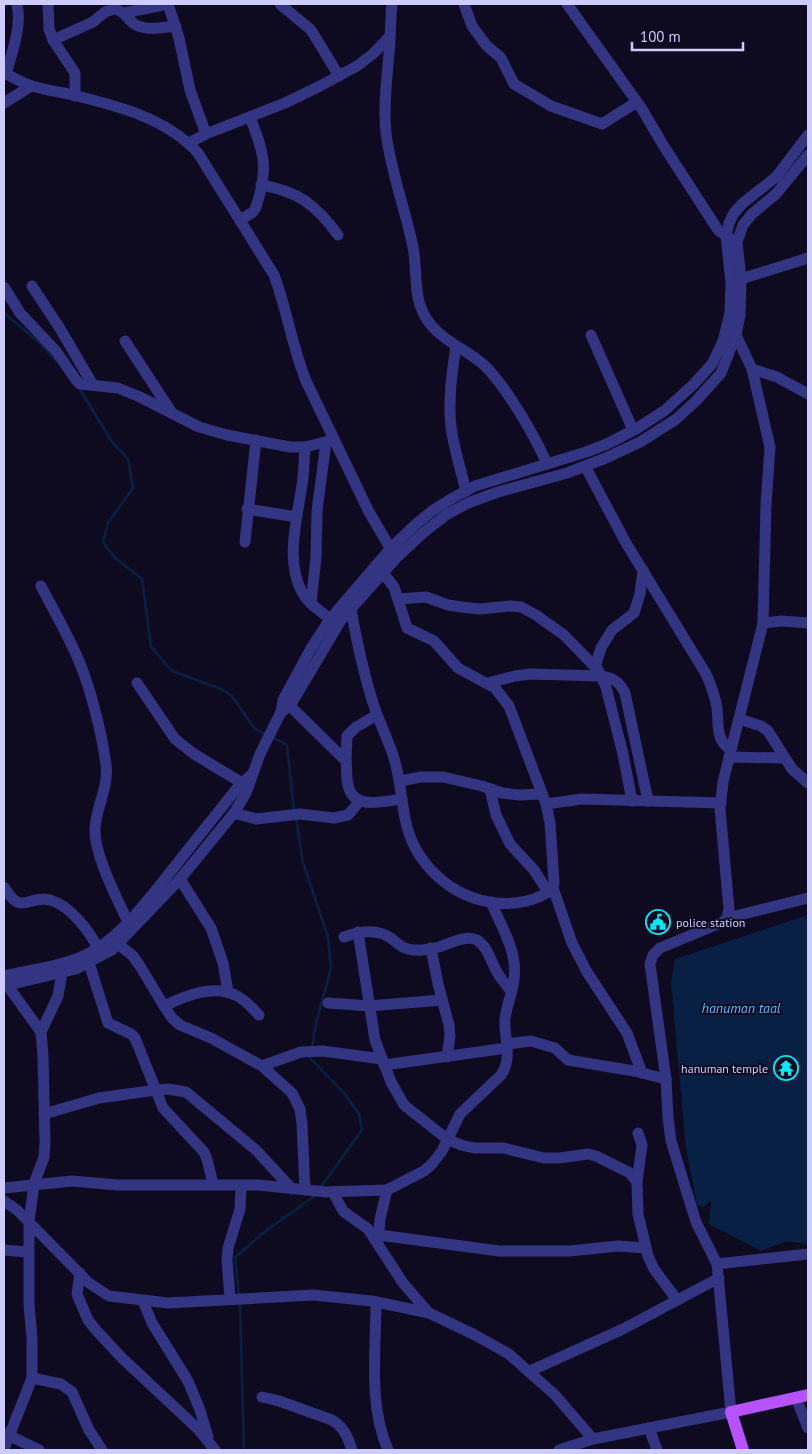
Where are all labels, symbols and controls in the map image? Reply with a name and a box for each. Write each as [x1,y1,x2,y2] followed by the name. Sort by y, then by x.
[632,20,743,52] scale bar
[640,27,681,46] text: 100 m
[645,909,671,935] public building icon: police station
[676,915,745,930] place label: police station
[701,999,781,1017] water label: hanuman taal
[773,1055,799,1081] temple icon: hanuman temple
[681,1061,768,1076] place label: hanuman temple

